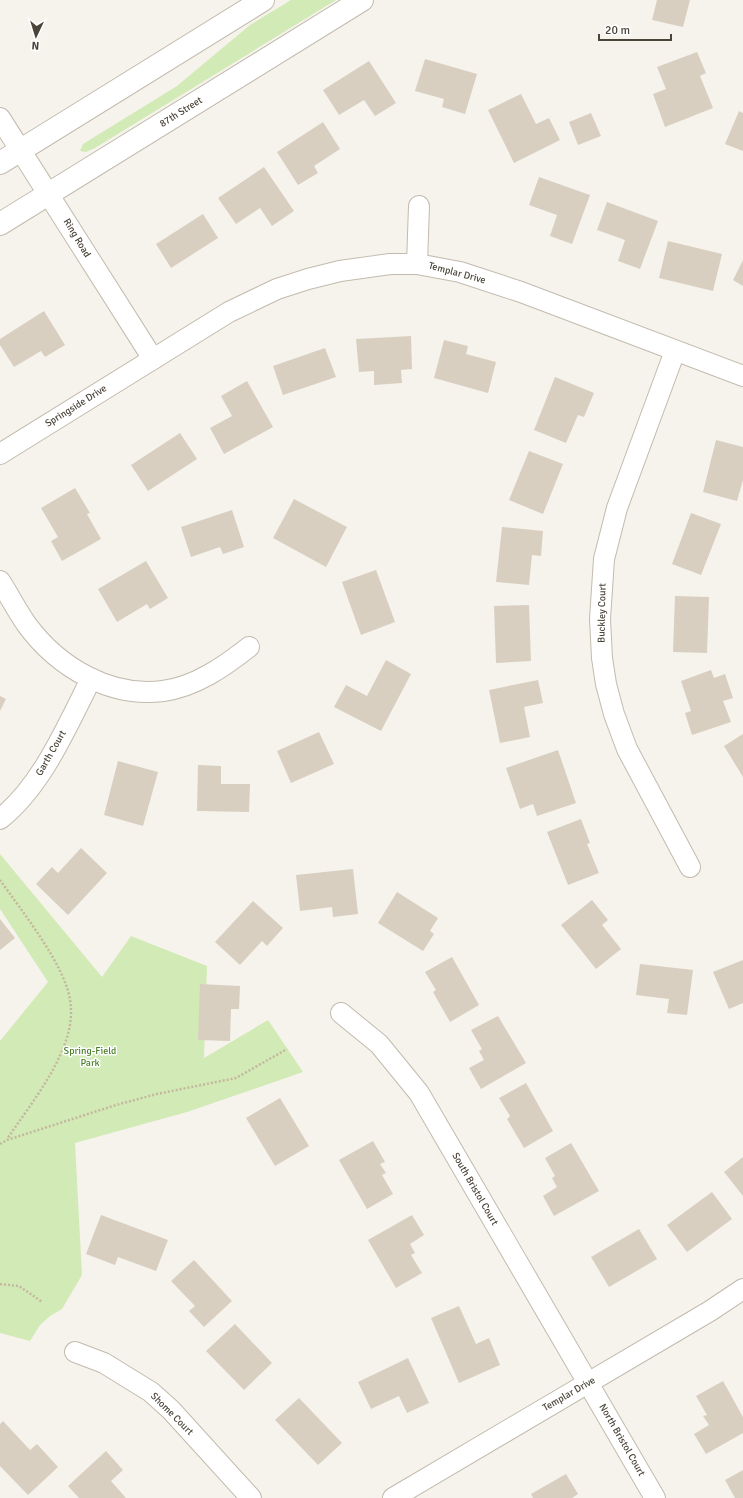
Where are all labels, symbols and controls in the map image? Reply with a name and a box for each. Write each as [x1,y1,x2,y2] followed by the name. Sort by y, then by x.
[16,16,56,56] north arrow
[599,16,671,42] scale bar
[605,23,630,38] text: 20 m
[31,39,40,52] text: N
[157,94,205,130] street label: 87th Street
[61,216,93,260] street label: Ring Road
[427,260,487,286] street label: Templar Drive
[43,382,109,430] street label: Springside Drive
[595,583,609,643] street label: Buckley Court
[33,728,69,778] street label: Garth Court
[64,1045,116,1069] park label: Spring-Field Park
[449,1150,501,1228] street label: South Bristol Court
[541,1374,597,1414] street label: Templar Drive
[148,1390,196,1438] street label: Shome Court
[596,1402,648,1479] street label: North Bristol Court

